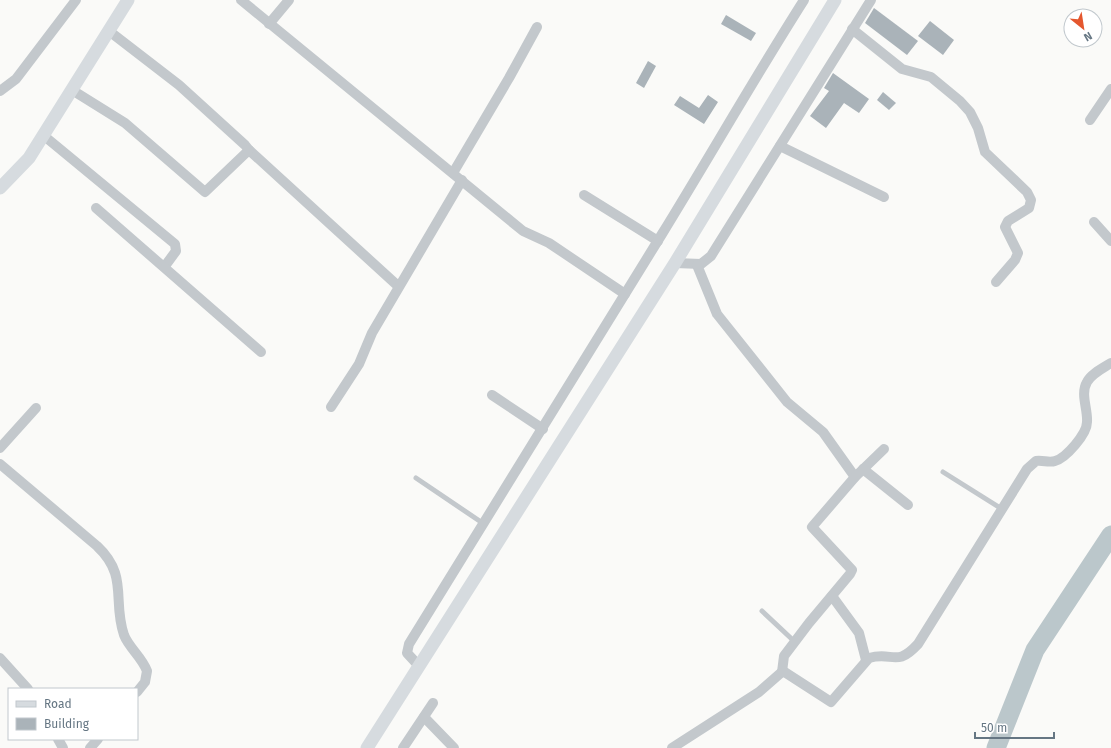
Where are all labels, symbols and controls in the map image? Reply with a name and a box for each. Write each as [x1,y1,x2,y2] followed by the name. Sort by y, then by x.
[1063,8,1103,48] north arrow
[1081,29,1094,44] text: N
[8,688,138,740] legend
[44,697,72,711] text: Road
[975,714,1054,740] scale bar
[44,717,90,731] text: Building
[981,721,1007,735] text: 50 m

